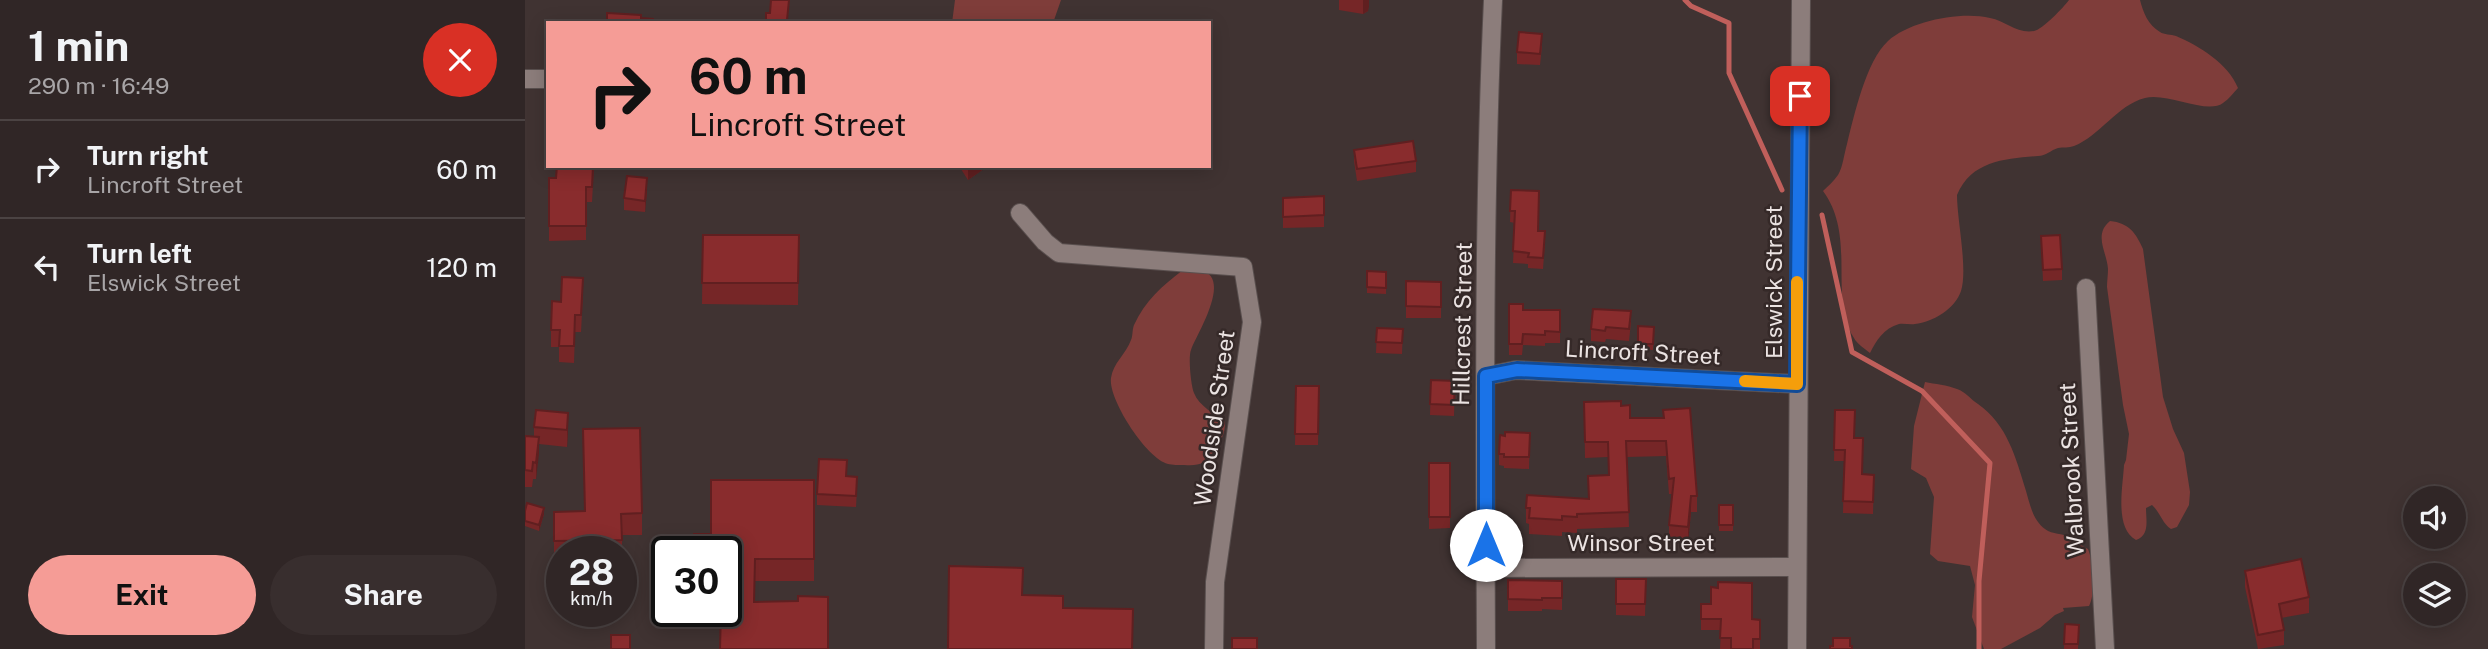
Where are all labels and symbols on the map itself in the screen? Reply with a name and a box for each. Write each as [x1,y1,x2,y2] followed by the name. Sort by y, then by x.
[1770,66,1830,126] pin
[1760,205,1787,359] street label: Elswick Street
[1447,242,1477,406] street label: Hillcrest Street
[1188,328,1240,508] street label: Woodside Street
[1564,334,1722,370] street label: Lincroft Street
[2053,382,2089,558] street label: Walbrook Street
[1449,508,1523,582] position arrow
[1567,529,1715,556] street label: Winsor Street
[651,536,742,627] speed limit sign: 30

